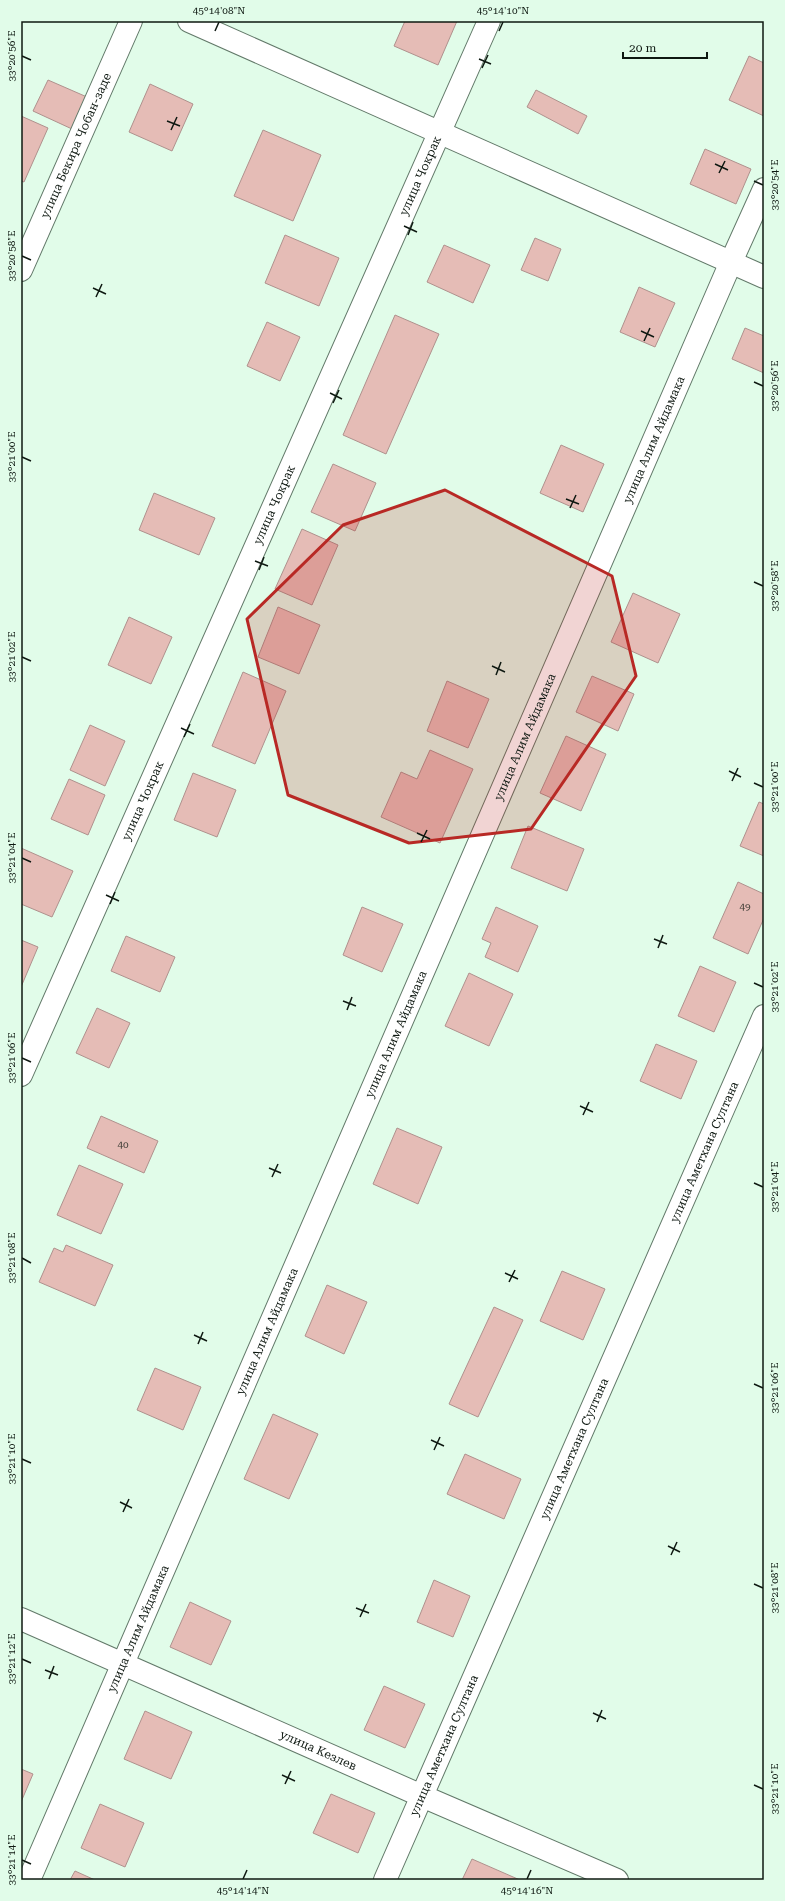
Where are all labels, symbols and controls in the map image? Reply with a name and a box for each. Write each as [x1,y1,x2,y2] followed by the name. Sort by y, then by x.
[193,5,245,16] text: 45°14'08"N
[477,5,529,16] text: 45°14'10"N
[6,30,17,82] text: 33°20'56"E
[623,34,707,60] scale bar
[629,41,656,55] text: 20 m
[38,70,114,220] street label: улица Бекира Чобан-заде
[397,133,444,218] street label: улица Чокрак
[769,159,780,211] text: 33°20'54"E
[6,230,17,282] text: 33°20'58"E
[769,360,780,412] text: 33°20'56"E
[620,374,688,505] street label: улица Алим Айдамака
[6,431,17,483] text: 33°21'00"E
[250,462,298,547] street label: улица Чокрак
[769,560,780,612] text: 33°20'58"E
[6,631,17,683] text: 33°21'02"E
[491,671,559,803] street label: улица Алим Айдамака
[119,759,167,843] street label: улица Чокрак
[769,761,780,813] text: 33°21'00"E
[6,832,17,884] text: 33°21'04"E
[739,901,751,912] house number: 49
[769,961,780,1013] text: 33°21'02"E
[362,968,430,1100] street label: улица Алим Айдамака
[6,1032,17,1084] text: 33°21'06"E
[667,1079,742,1225] street label: улица Аметхана Султана
[117,1139,129,1150] house number: 40
[769,1161,780,1213] text: 33°21'04"E
[6,1232,17,1284] text: 33°21'08"E
[233,1265,301,1397] street label: улица Алим Айдамака
[769,1362,780,1414] text: 33°21'06"E
[537,1376,611,1521] street label: улица Аметхана Султана
[6,1433,17,1485] text: 33°21'10"E
[104,1562,172,1694] street label: улица Алим Айдамака
[769,1562,780,1614] text: 33°21'08"E
[6,1633,17,1685] text: 33°21'12"E
[407,1672,481,1818] street label: улица Аметхана Султана
[278,1727,359,1773] street label: улица Кезлев
[769,1763,780,1815] text: 33°21'10"E
[6,1834,17,1886] text: 33°21'14"E
[217,1885,269,1896] text: 45°14'14"N
[501,1885,553,1896] text: 45°14'16"N

